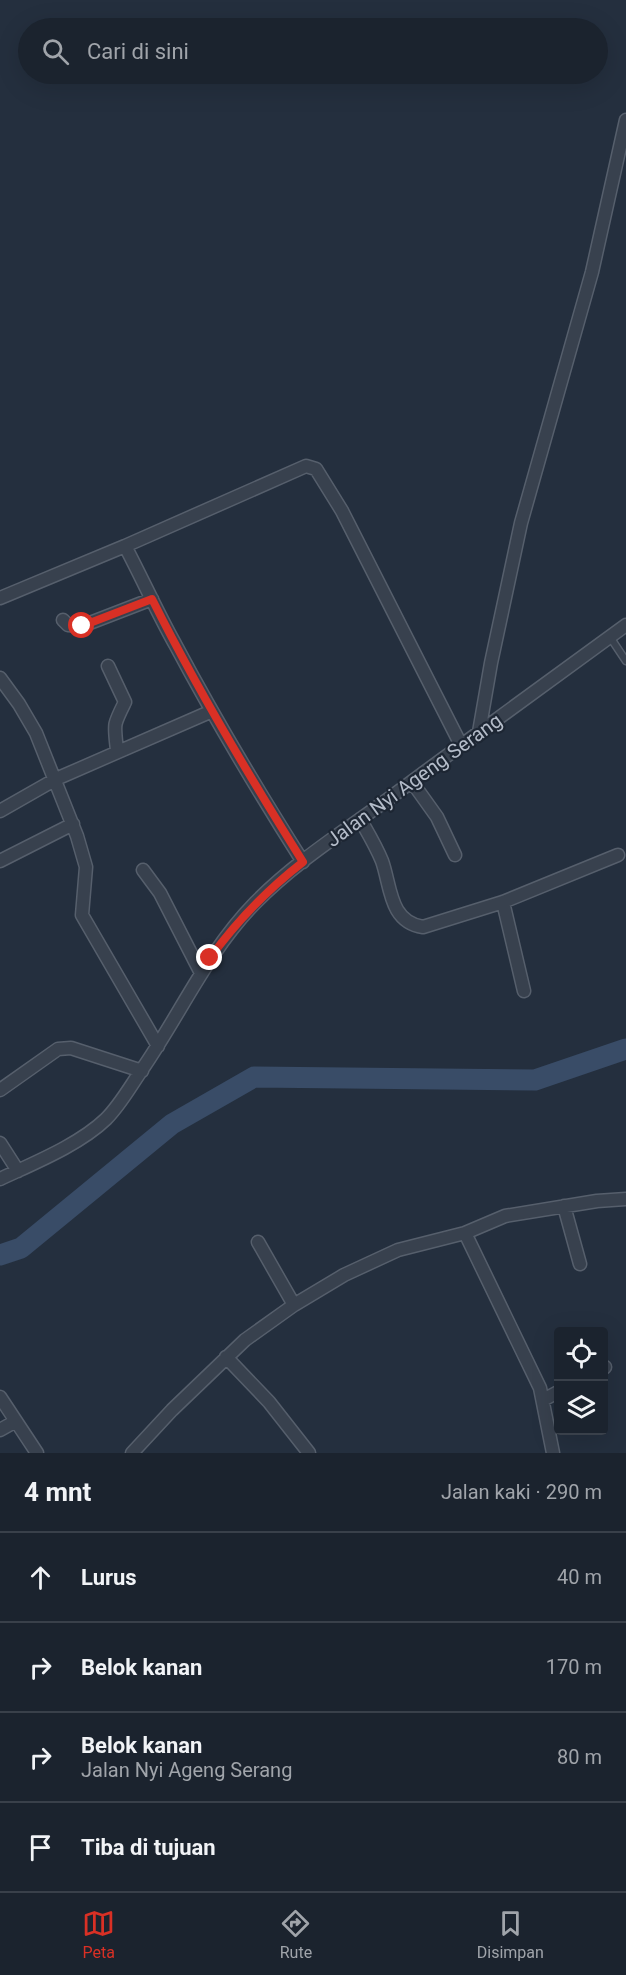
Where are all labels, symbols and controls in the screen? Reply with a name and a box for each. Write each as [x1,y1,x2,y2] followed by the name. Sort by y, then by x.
[18,18,608,84] search box
[39,35,72,68] icon: search
[87,39,189,64] text: Cari di sini
[68,612,94,638] route start
[321,708,507,852] street label: Jalan Nyi Ageng Serang
[196,944,222,970] route end
[554,1327,608,1435] map controls
[554,1327,608,1381] button: locate
[554,1381,608,1435] button: layers
[24,1477,91,1507] text: 4 mnt
[441,1480,602,1504] text: Jalan kaki · 290 m
[24,1561,57,1594] icon: ahead
[81,1565,137,1590] text: Lurus
[557,1565,602,1589] text: 40 m
[24,1651,57,1684] icon: right
[81,1655,202,1680] text: Belok kanan
[546,1655,602,1679] text: 170 m
[81,1733,202,1758] text: Belok kanan
[24,1741,57,1774] icon: right
[557,1745,602,1769] text: 80 m
[81,1758,292,1782] text: Jalan Nyi Ageng Serang
[24,1831,57,1864] icon: arrive
[81,1835,216,1860] text: Tiba di tujuan
[82,1907,115,1962] tab: Peta
[279,1907,312,1962] tab: Rute
[477,1907,544,1962] tab: Disimpan

